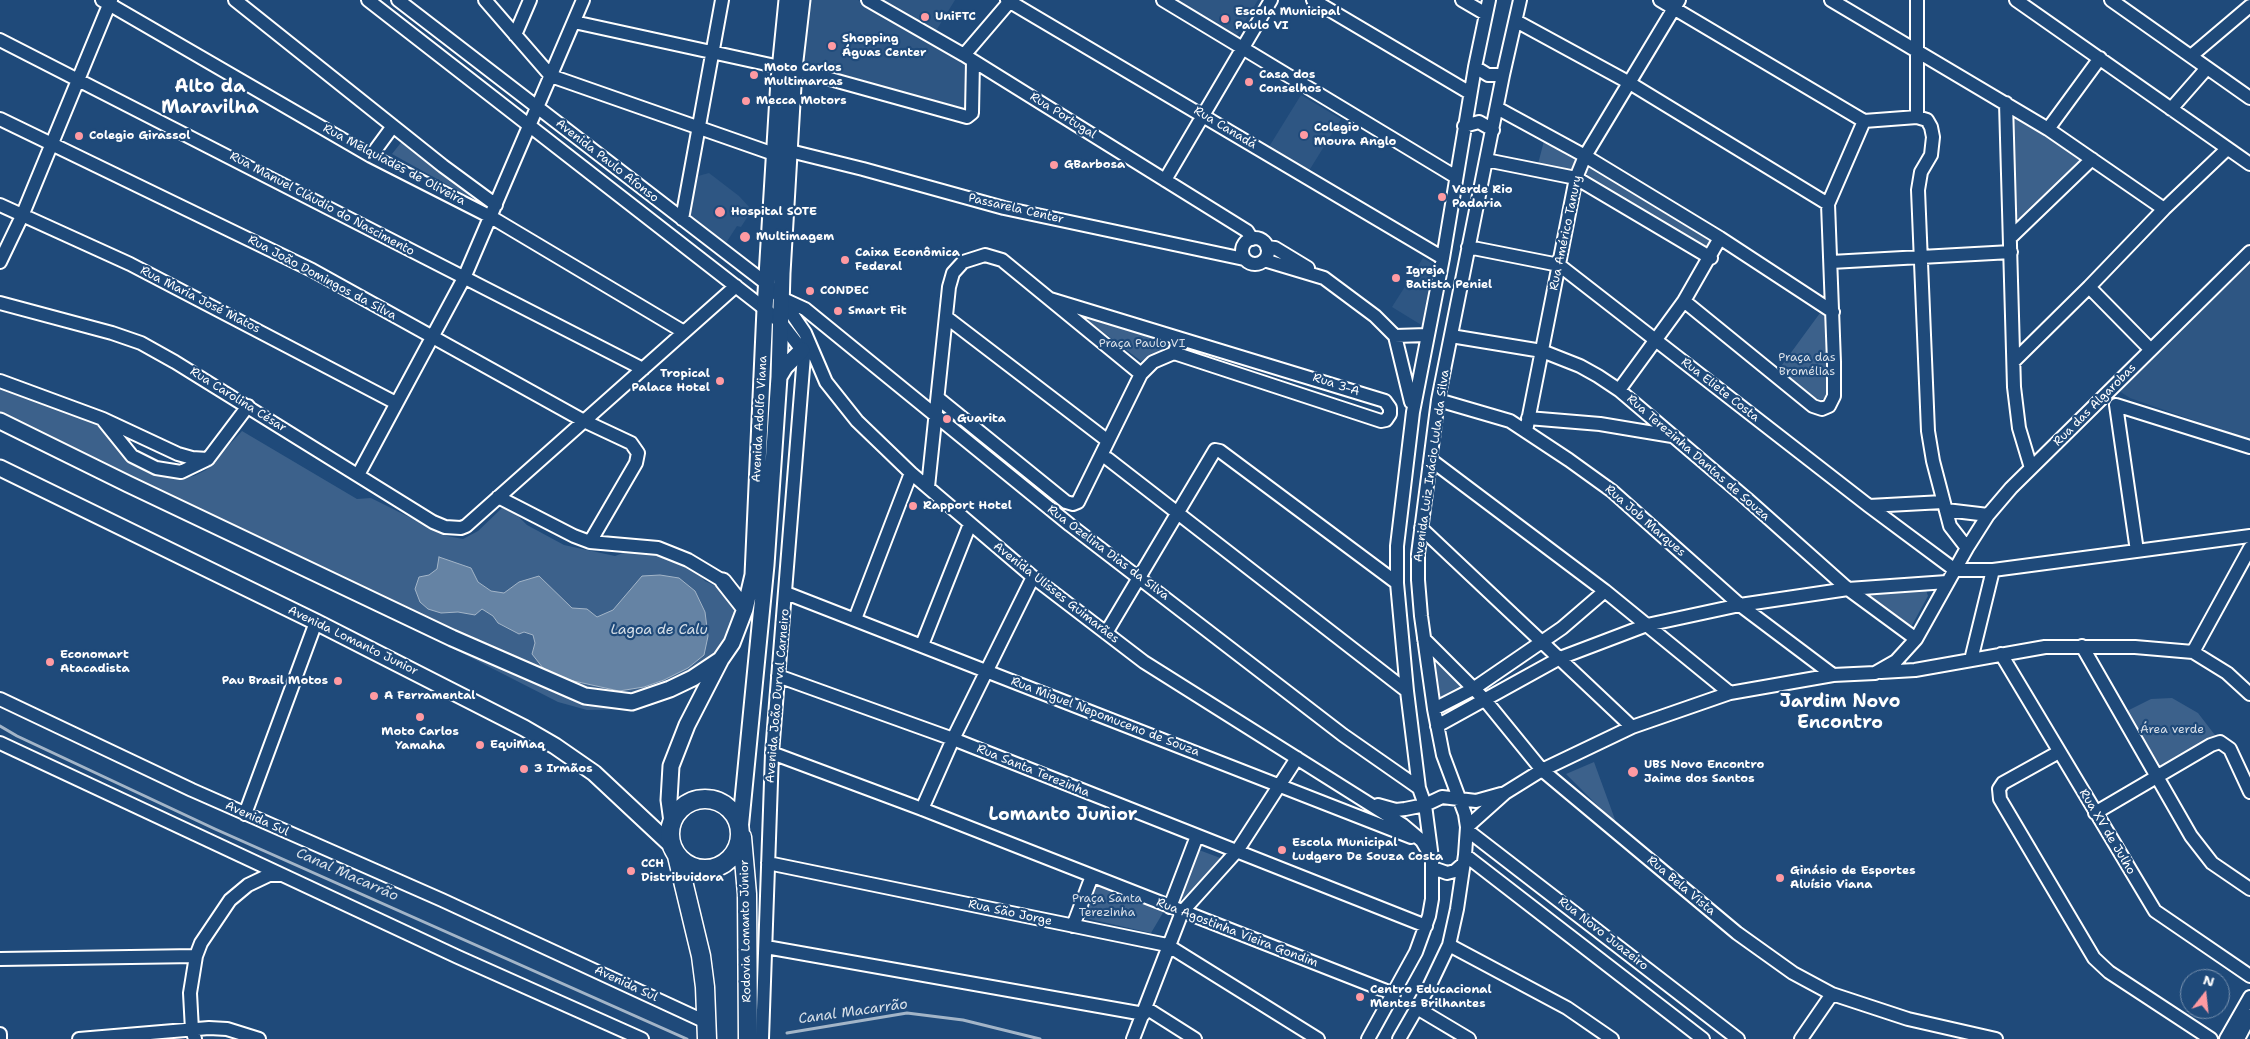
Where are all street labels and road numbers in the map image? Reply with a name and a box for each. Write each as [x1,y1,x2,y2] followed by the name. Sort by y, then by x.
[1027,90,1099,142] street label: Rua Portugal
[1191,104,1259,152] street label: Rua Canadá
[553,116,661,206] street label: Avenida Paulo Afonso
[320,121,468,209] street label: Rua Melquíades de Oliveira
[227,149,417,259] street label: Rua Manuel Cláudio do Nascimento
[1547,174,1585,292] street label: Rua Américo Tanury
[967,191,1065,227] street label: Passarela Center
[245,233,399,323] street label: Rua João Domingos da Silva
[138,263,262,337] street label: Rua Maria José Matos
[749,355,771,483] street label: Avenida Adolfo Viana
[1678,355,1762,425] street label: Rua Eliete Costa
[2051,361,2139,449] street label: Rua das Algarobas
[187,364,289,436] street label: Rua Carolina César
[1411,369,1453,563] street label: Avenida Luiz Inácio Lula da Silva
[1311,371,1361,399] street label: Rua 3-A
[1624,392,1772,524] street label: Rua Terezinha Dantas de Souza
[1602,482,1688,560] street label: Rua Job Marques
[1044,502,1172,604] street label: Rua Ozelina Dias da Silva
[990,539,1122,647] street label: Avenida Ulisses Guimarães
[286,603,420,679] street label: Avenida Lomanto Junior
[763,608,793,784] street label: Avenida João Durval Carneiro
[1009,674,1201,760] street label: Rua Miguel Nepomuceno de Souza
[974,742,1092,800] street label: Rua Santa Terezinha
[2076,787,2138,877] street label: Rua XV de Julho
[223,799,291,839] street label: Avenida Sul
[1644,853,1718,919] street label: Rua Bela Vista
[738,859,754,1003] street label: Rodovia Lomanto Júnior
[1555,894,1651,974] street label: Rua Novo Juazeiro
[1154,895,1320,971] street label: Rua Agostinha Vieira Gondim
[967,897,1053,929] street label: Rua São Jorge
[592,963,660,1005] street label: Avenida Sul

